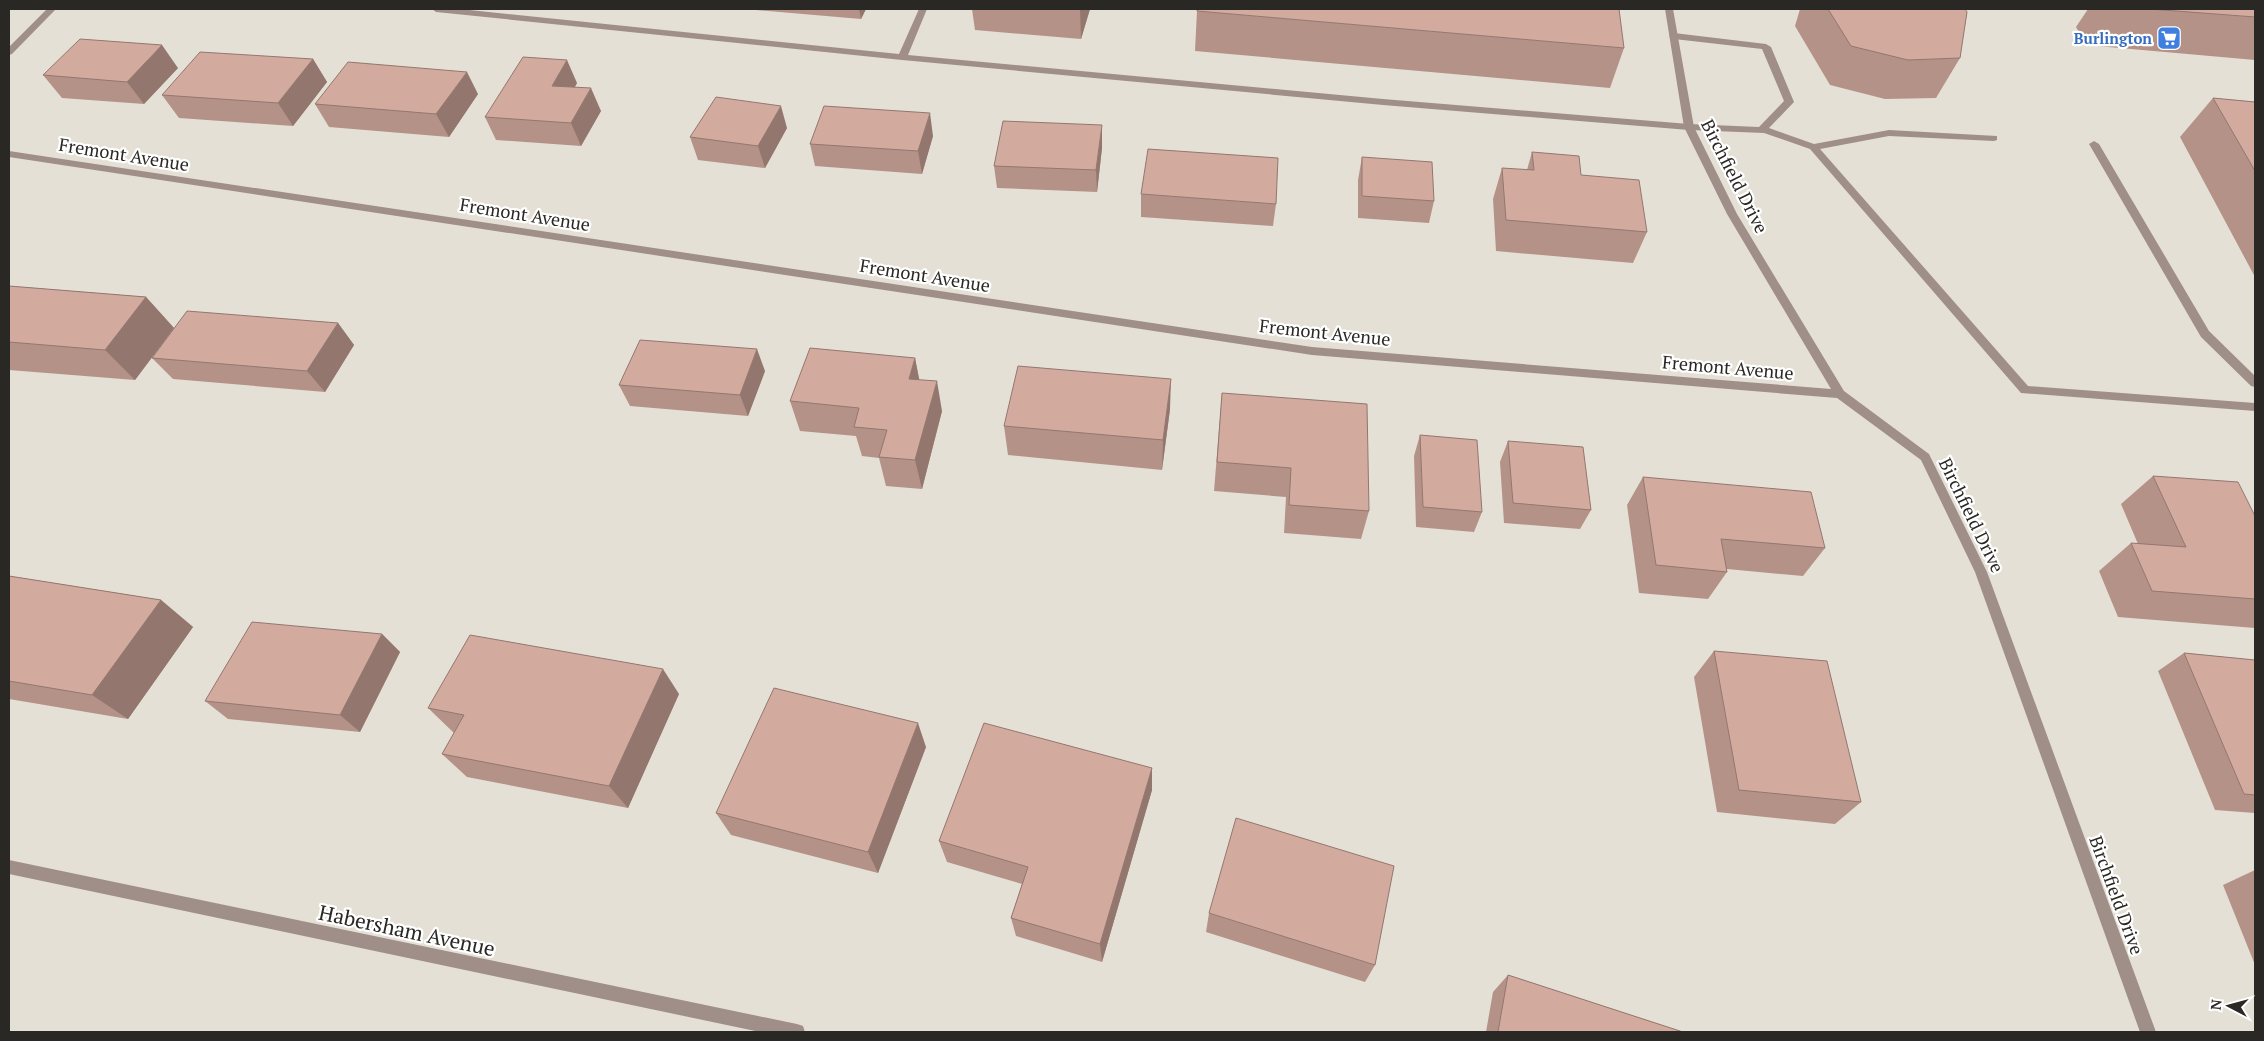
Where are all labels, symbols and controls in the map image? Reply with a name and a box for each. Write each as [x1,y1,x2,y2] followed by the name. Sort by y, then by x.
[2156,25,2182,51] supermarket icon: Burlington
[2074,28,2152,48] place label: Burlington
[1696,115,1774,237] street label: Birchfield Drive
[57,132,191,176] street label: Fremont Avenue
[458,192,592,236] street label: Fremont Avenue
[858,253,992,297] street label: Fremont Avenue
[1258,313,1392,351] street label: Fremont Avenue
[1661,349,1795,385] street label: Fremont Avenue
[1934,454,2010,576] street label: Birchfield Drive
[2084,832,2150,958] street label: Birchfield Drive
[316,898,498,962] street label: Habersham Avenue
[2204,981,2254,1031] north arrow
[2206,998,2226,1011] text: N

